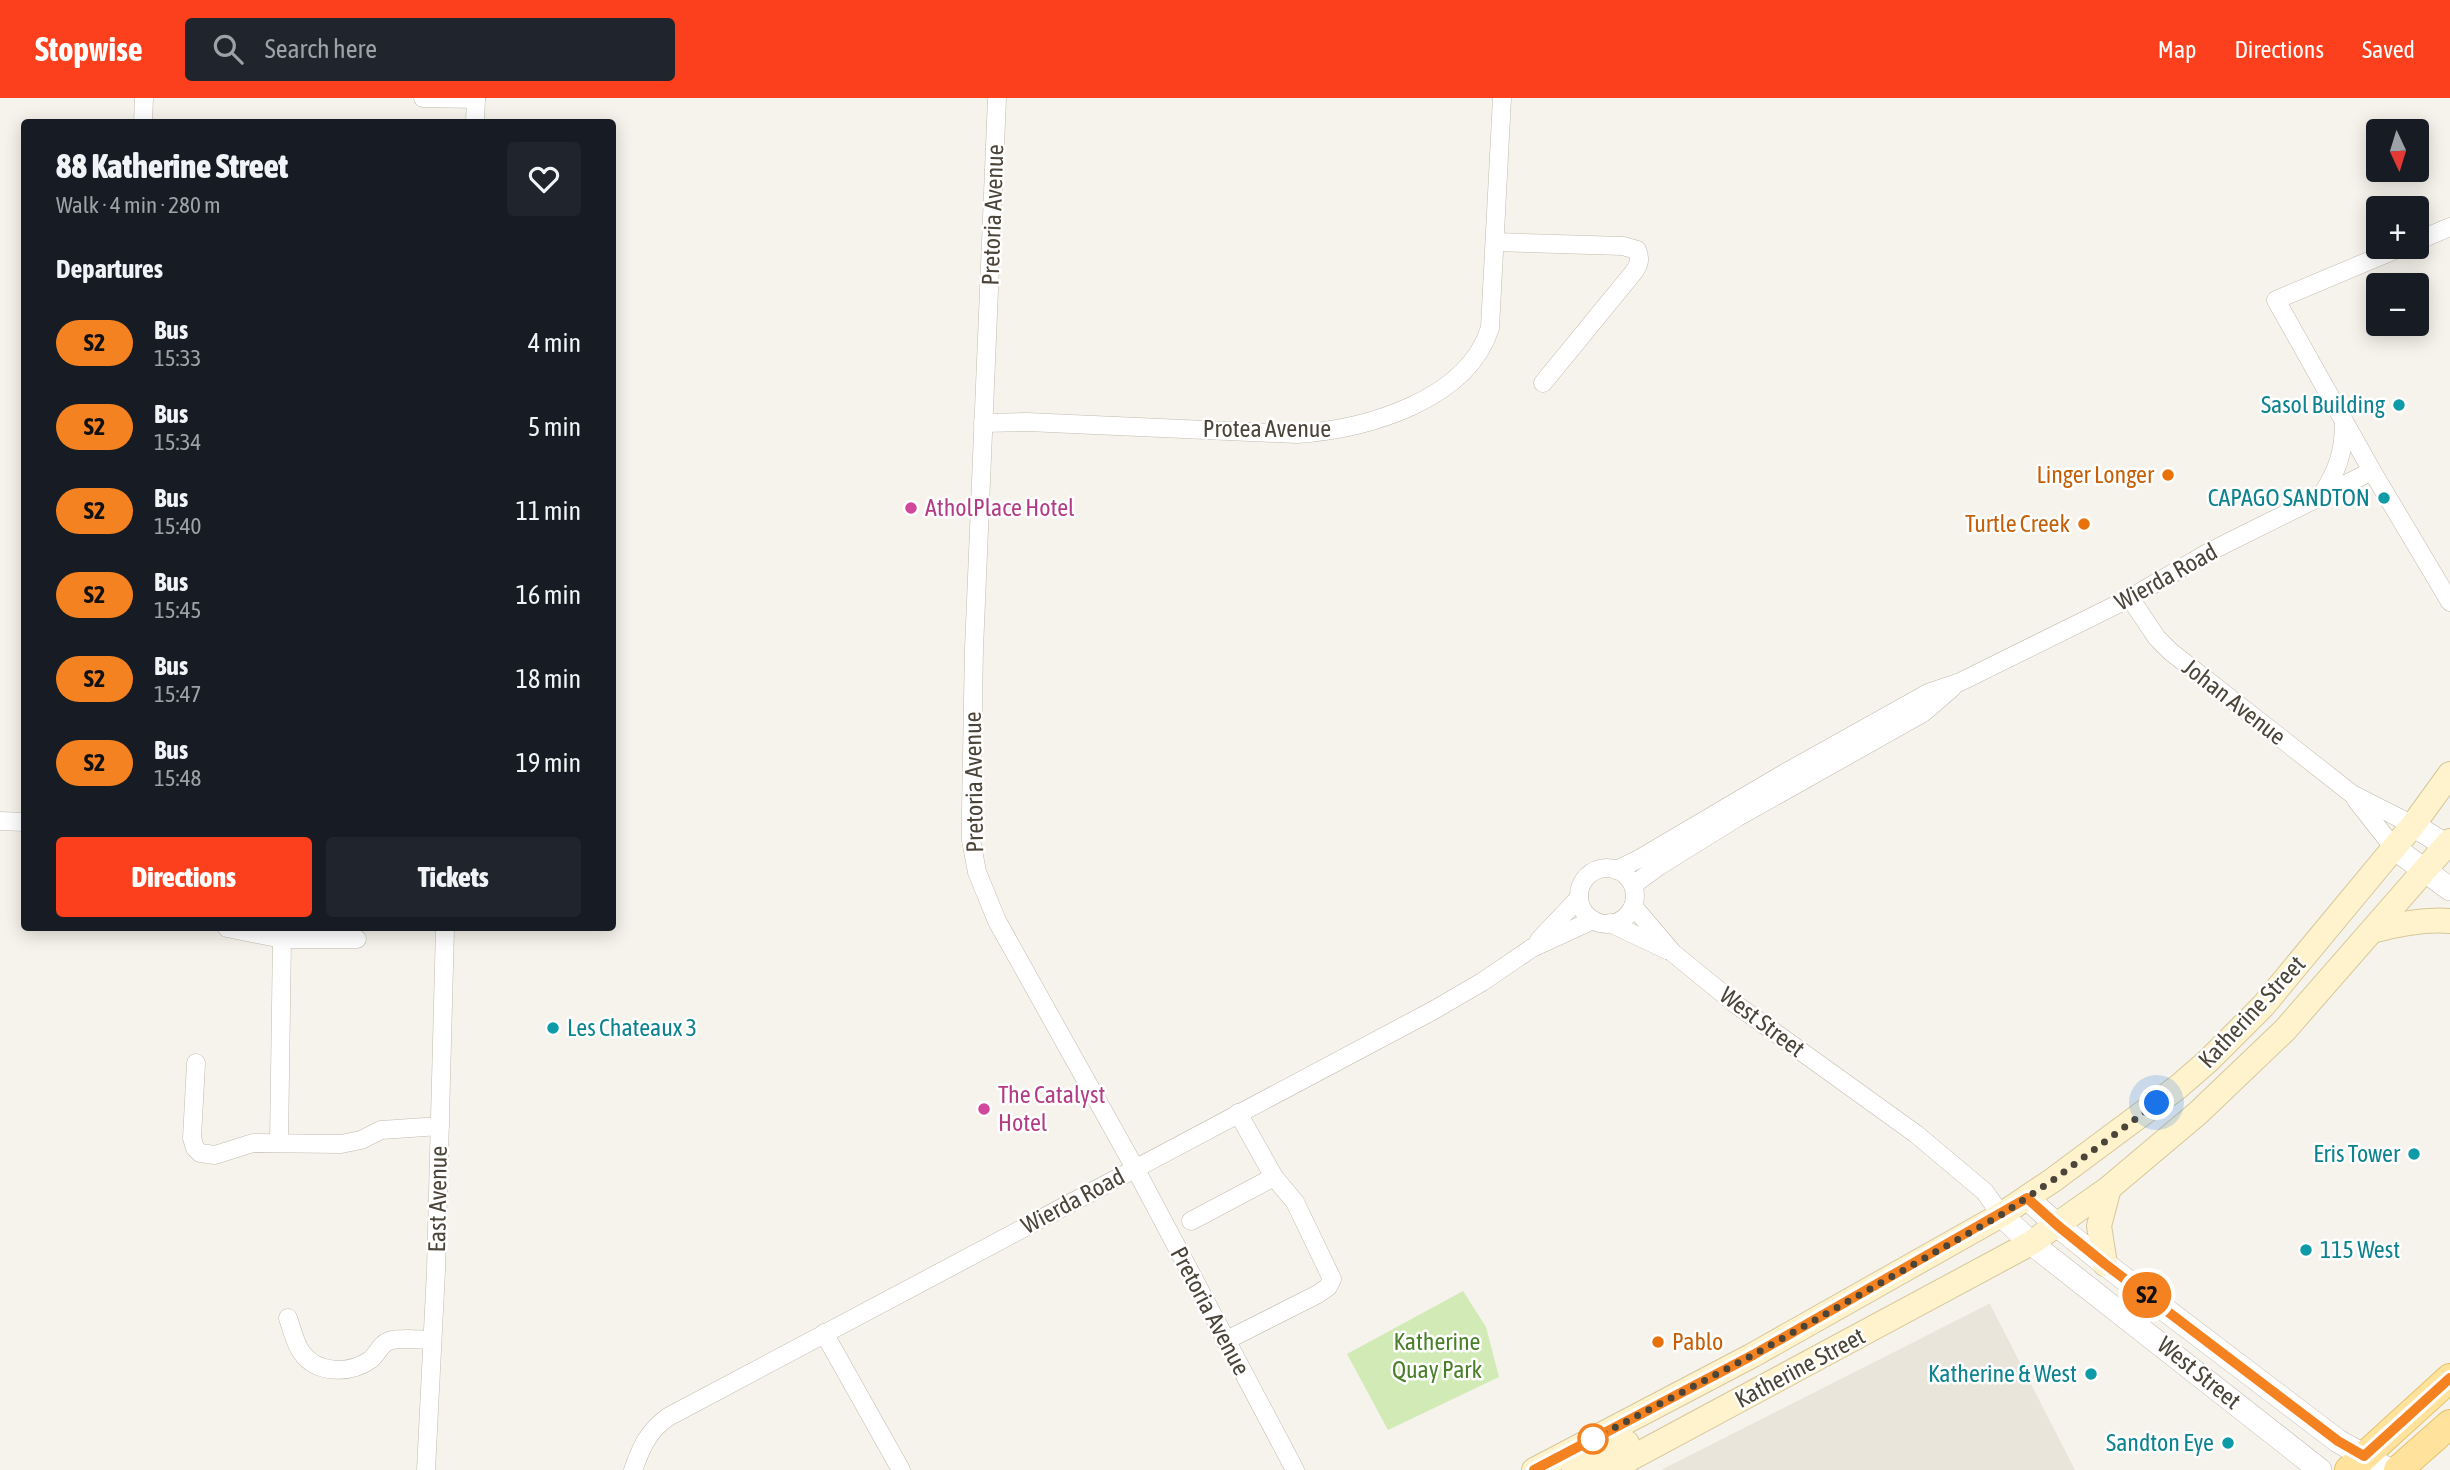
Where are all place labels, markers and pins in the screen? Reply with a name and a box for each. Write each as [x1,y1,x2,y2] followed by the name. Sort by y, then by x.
[2261,391,2386,418] place label: Sasol Building
[2391,397,2407,413] marker: Sasol Building
[2036,461,2155,488] place label: Linger Longer
[2160,467,2176,483] marker: Linger Longer
[2208,484,2370,511] place label: CAPAGO SANDTON
[2376,490,2392,506] marker: CAPAGO SANDTON
[925,494,1075,521] place label: AtholPlace Hotel
[903,500,919,516] marker: AtholPlace Hotel
[1965,510,2070,537] place label: Turtle Creek
[2076,516,2092,532] marker: Turtle Creek
[567,1014,697,1041] place label: Les Chateaux 3
[545,1020,561,1036] marker: Les Chateaux 3
[998,1081,1105,1136] place label: The Catalyst Hotel
[976,1101,992,1117] marker: The Catalyst Hotel
[2313,1140,2401,1167] place label: Eris Tower
[2406,1146,2422,1162] marker: Eris Tower
[2320,1236,2400,1263] place label: 115 West
[2298,1242,2314,1258] marker: 115 West
[1672,1328,1723,1355] place label: Pablo
[1650,1334,1666,1350] marker: Pablo
[1928,1360,2077,1387] place label: Katherine & West
[2083,1366,2099,1382] marker: Katherine & West
[1578,1424,1608,1454] unlabelled marker
[2106,1429,2214,1456] place label: Sandton Eye
[2220,1435,2236,1451] marker: Sandton Eye

